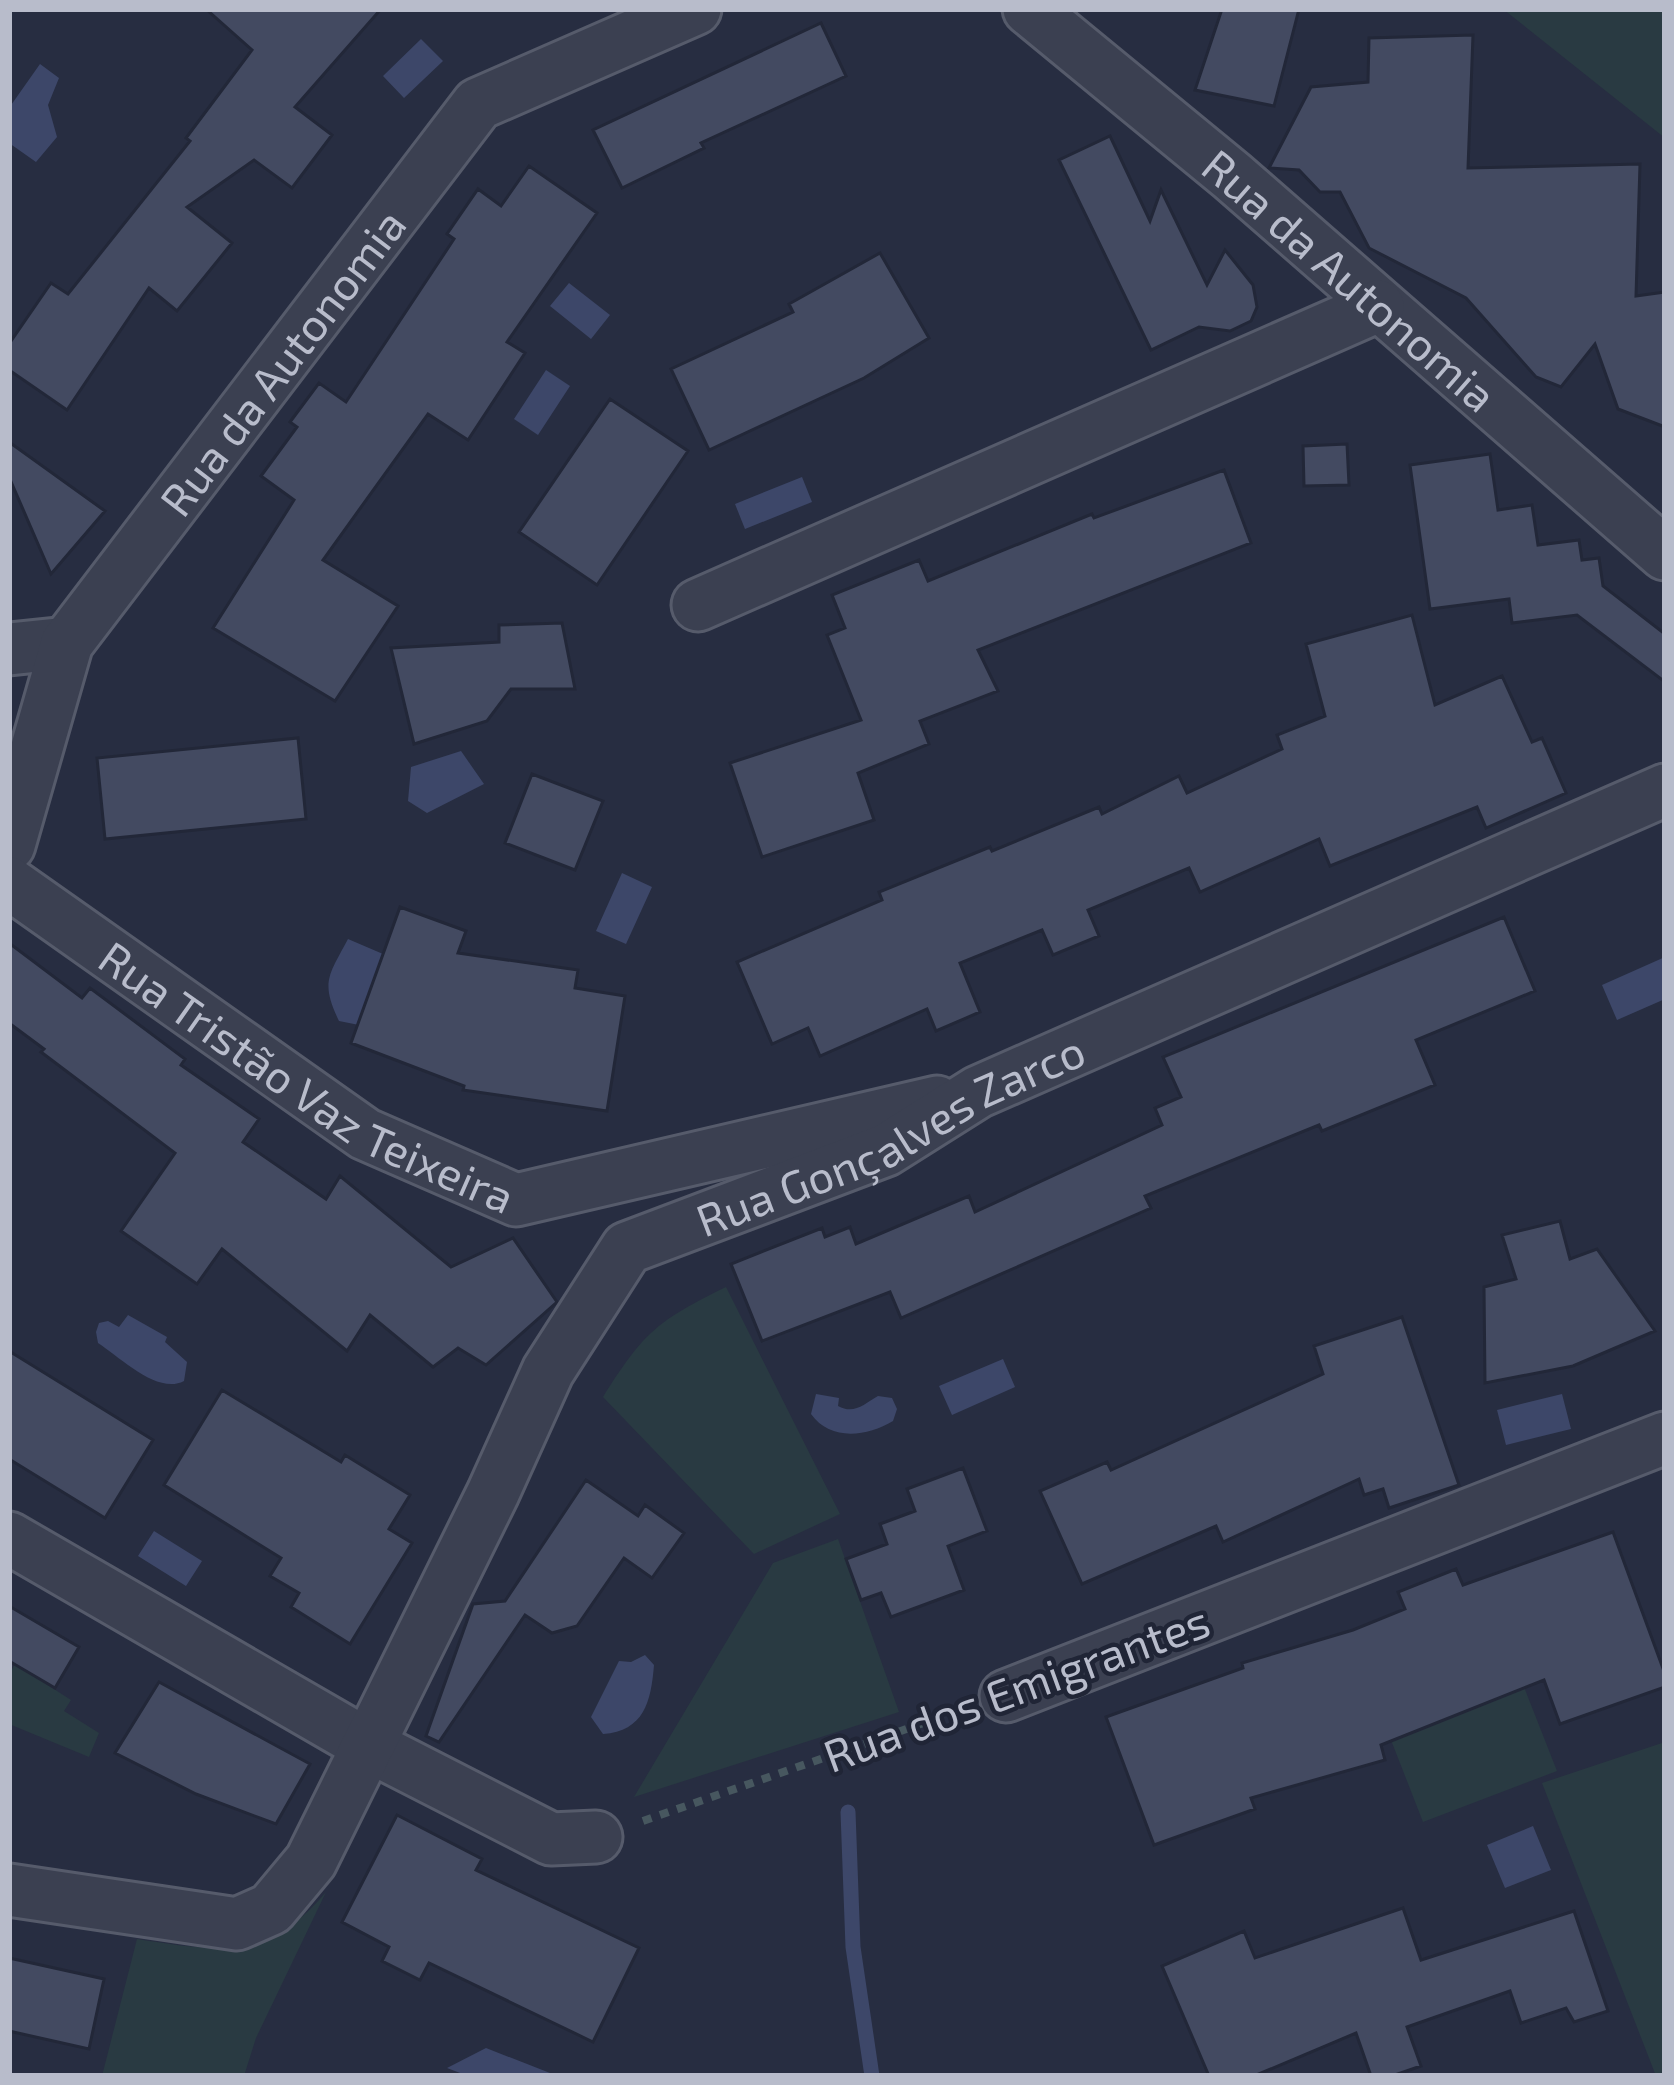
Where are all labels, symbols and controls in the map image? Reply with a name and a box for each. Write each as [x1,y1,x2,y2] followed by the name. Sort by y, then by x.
[1193,137,1508,422] street label: Rua da Autonomia
[148,198,416,526] street label: Rua da Autonomia
[90,929,523,1223] street label: Rua Tristão Vaz Teixeira
[688,1022,1092,1246] street label: Rua Gonçalves Zarco
[816,1592,1216,1782] street label: Rua dos Emigrantes

